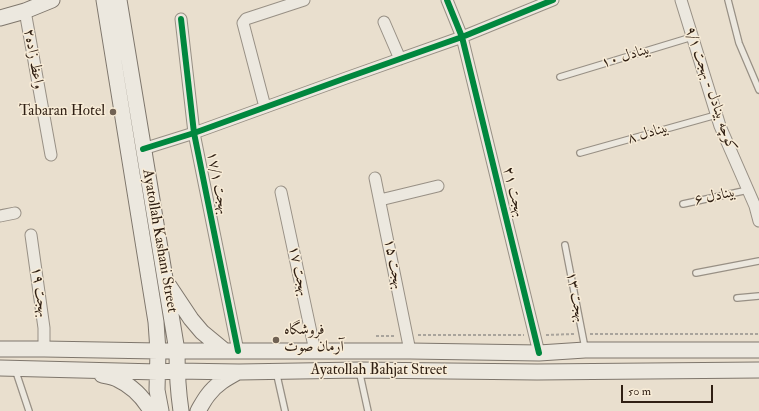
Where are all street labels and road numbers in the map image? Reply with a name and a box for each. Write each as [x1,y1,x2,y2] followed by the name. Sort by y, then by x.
[680,24,740,154] street label: کوچه بینادل - بهجت ۹/۱
[19,27,47,91] street label: واعظ زاده۲
[599,41,653,73] street label: بینادل ۱۰
[625,120,671,148] street label: بینادل ۸
[202,150,232,216] street label: بهجت ۱۷/۱
[498,165,528,219] street label: بهجت ۲۱
[137,168,181,314] street label: Ayatollah Kashani Street
[693,184,737,210] street label: بینادل ۶
[379,237,407,291] street label: بهجت ۱۵
[284,244,312,298] street label: بهجت ۱۷
[27,265,51,319] street label: بهجت ۱۹
[561,270,589,324] street label: بهجت ۱۳
[311,362,447,380] street label: Ayatollah Bahjat Street

